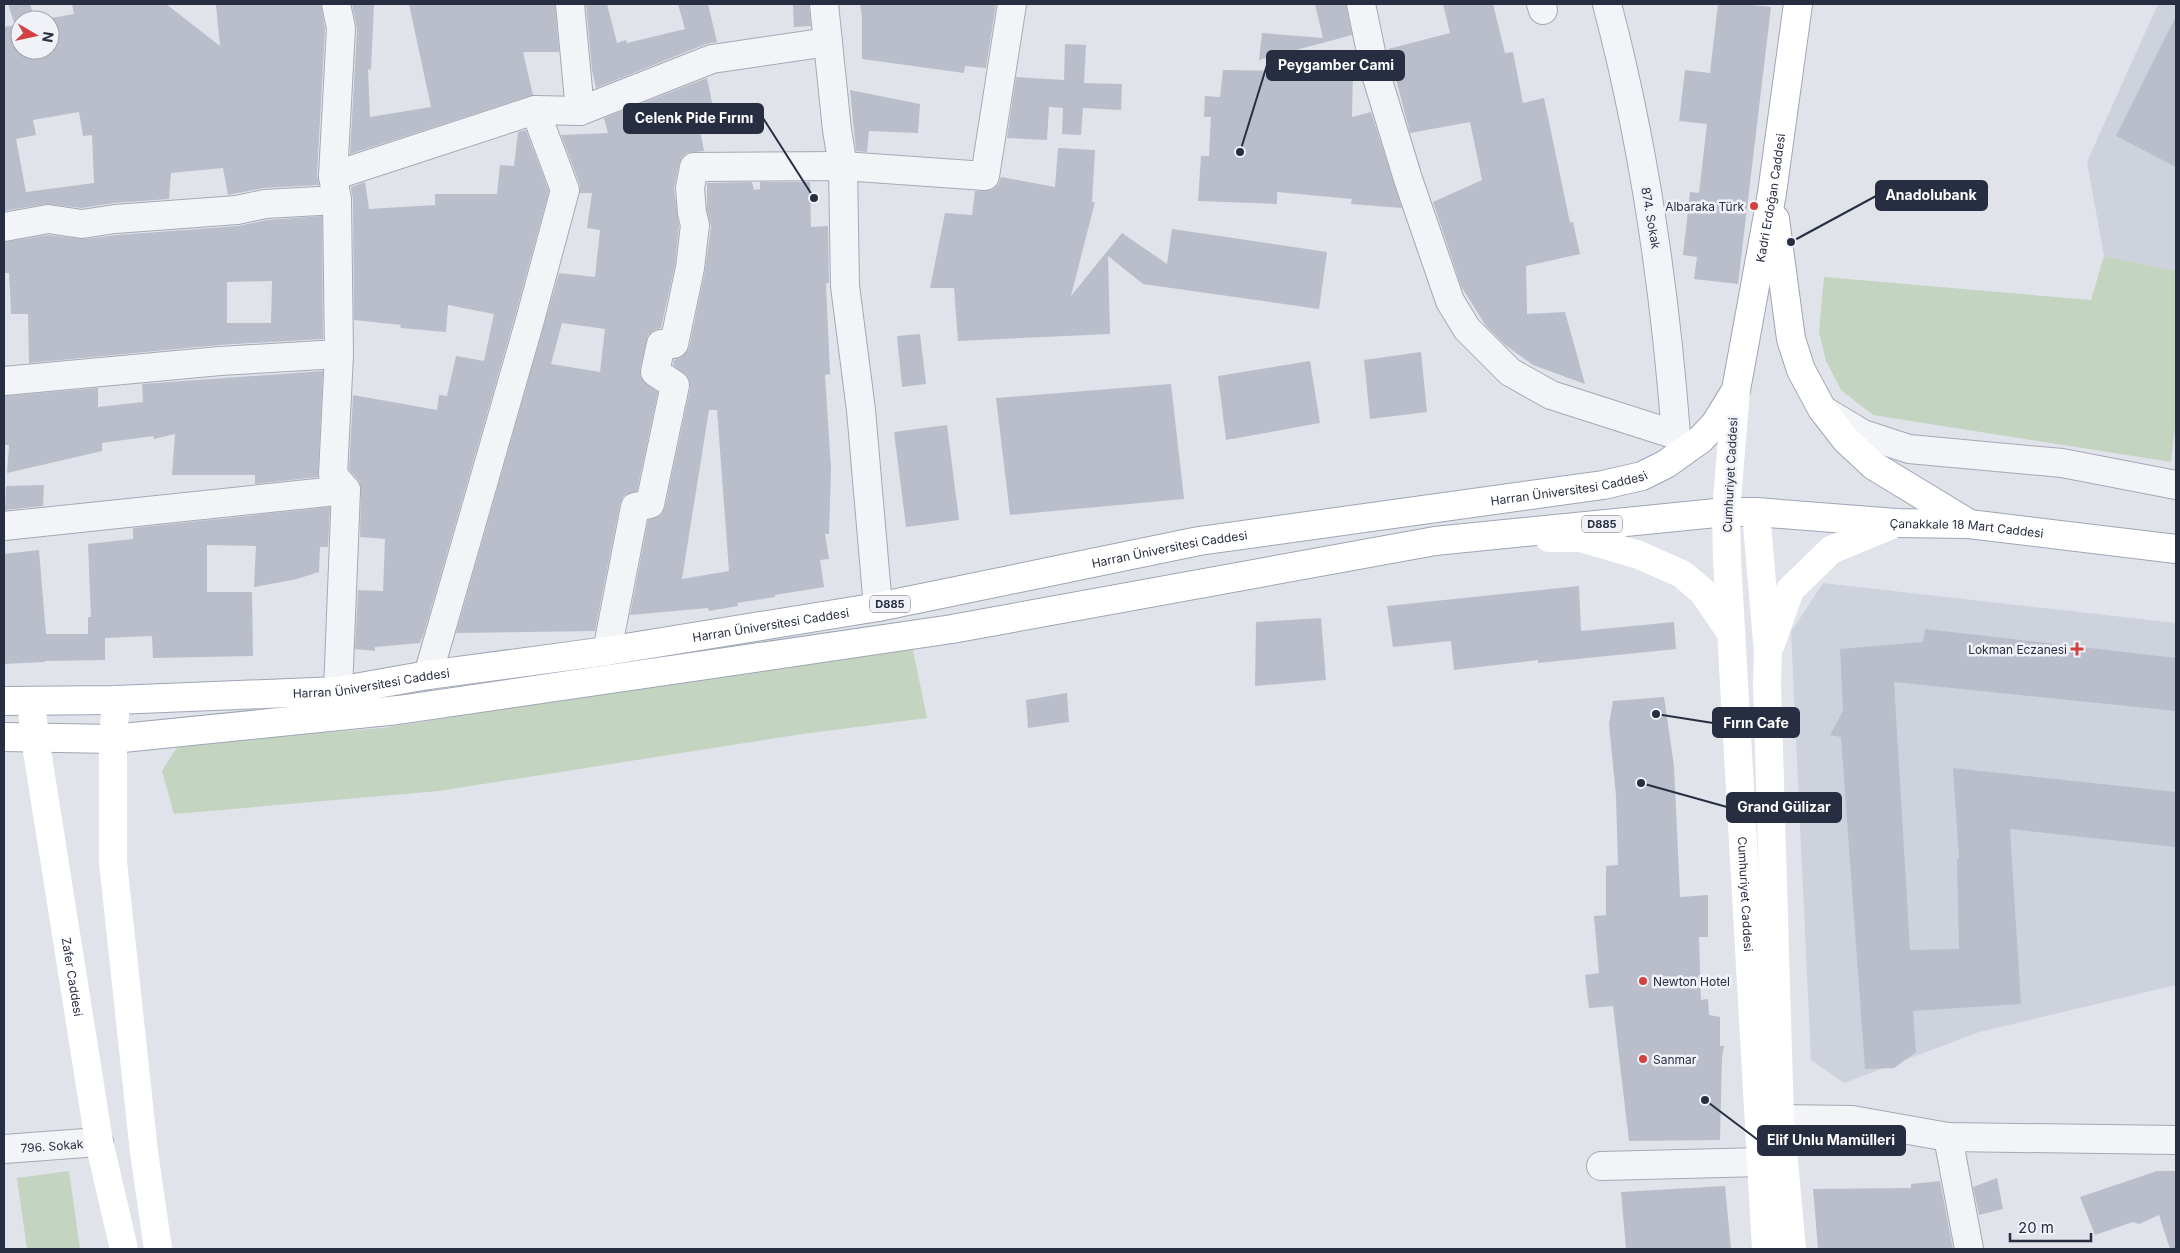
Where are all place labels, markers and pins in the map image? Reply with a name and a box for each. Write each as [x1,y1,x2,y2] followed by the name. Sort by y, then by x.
[1267,51,1404,80] callout: Peygamber Cami
[624,104,763,133] callout: Celenk Pide Fırını
[1876,181,1987,210] callout: Anadolubank
[1665,199,1744,214] place label: Albaraka Türk
[1748,200,1760,212] marker: Albaraka Türk
[1968,642,2067,657] place label: Lokman Eczanesi
[2071,643,2083,655] marker: Lokman Eczanesi
[1713,708,1799,737] callout: Fırın Cafe
[1727,793,1841,822] callout: Grand Gülizar
[1653,974,1730,989] place label: Newton Hotel
[1637,975,1649,987] marker: Newton Hotel
[1653,1052,1697,1067] place label: Sanmar
[1637,1053,1649,1065] marker: Sanmar
[1758,1126,1905,1155] callout: Elif Unlu Mamülleri

